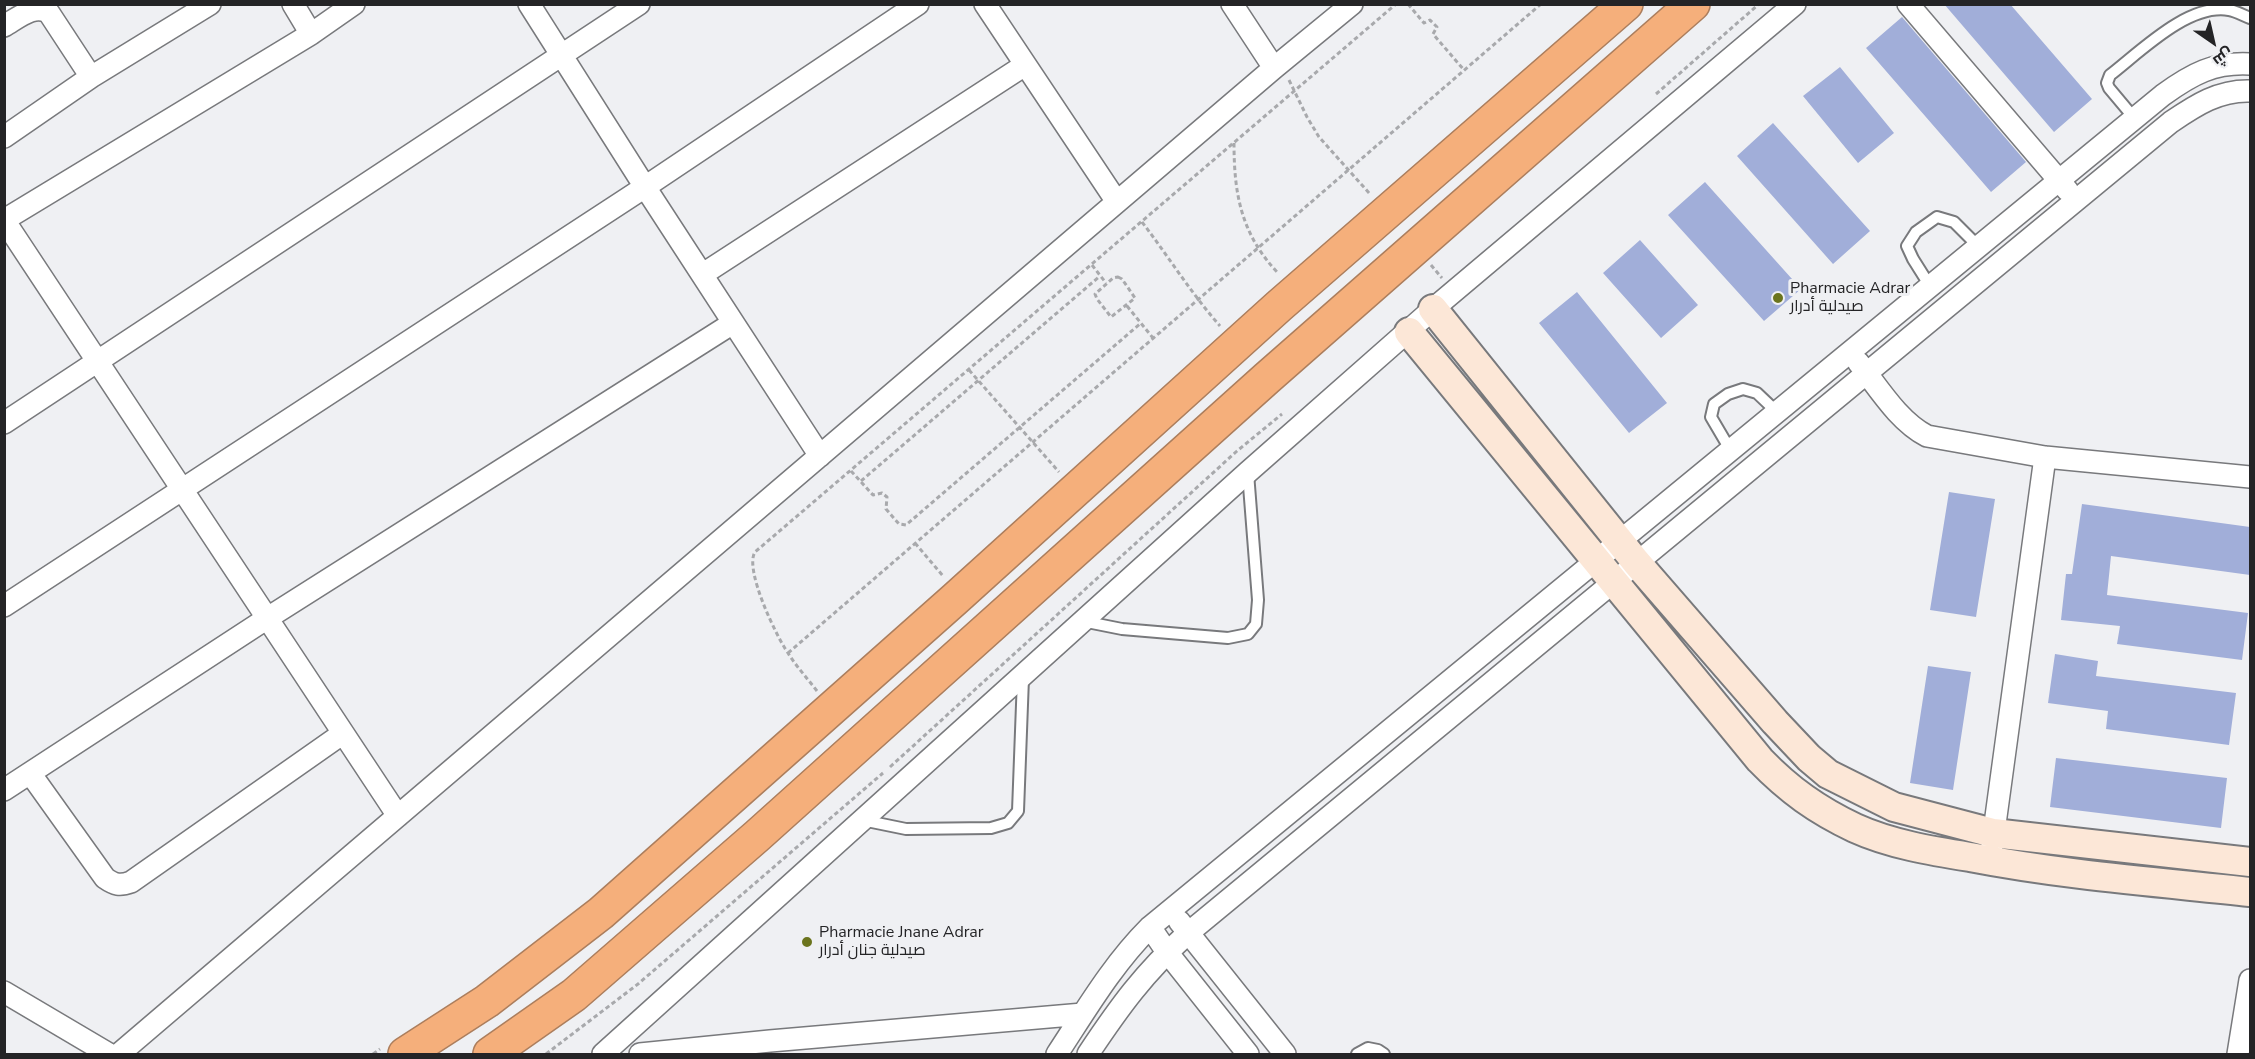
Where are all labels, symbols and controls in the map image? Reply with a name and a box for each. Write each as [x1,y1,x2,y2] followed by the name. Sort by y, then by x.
[2183,12,2243,72] north arrow
[2208,42,2238,72] text: ش
[1790,279,1910,317] place label: Pharmacie Adrar صيدلية أدرار
[1771,291,1785,305] marker: Pharmacie Adrar صيدلية أدرار
[819,923,984,961] place label: Pharmacie Jnane Adrar صيدلية جنان أدرار
[800,935,814,949] marker: Pharmacie Jnane Adrar صيدلية جنان أدرار

